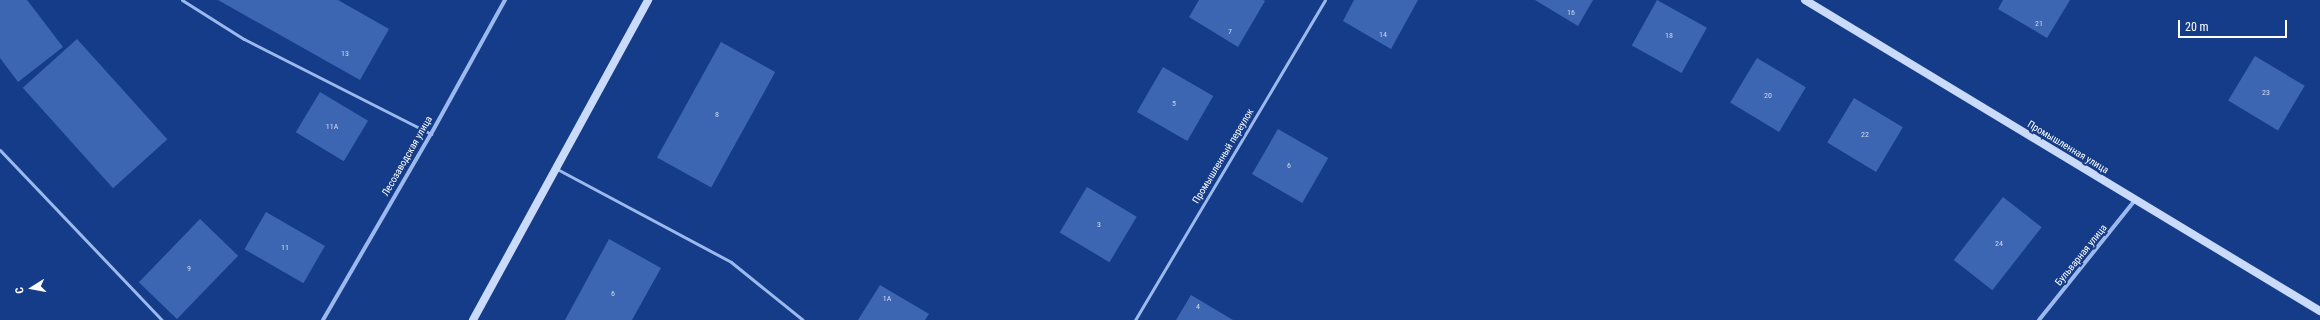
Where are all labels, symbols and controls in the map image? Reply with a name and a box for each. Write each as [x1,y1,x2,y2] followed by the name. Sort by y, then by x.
[1567,8,1575,18] house number: 16
[2180,12,2289,38] scale bar
[2035,19,2043,29] house number: 21
[2185,20,2209,34] text: 20 m
[1228,27,1232,37] house number: 7
[1379,30,1387,40] house number: 14
[1665,31,1673,41] house number: 18
[341,49,349,59] house number: 13
[2262,88,2270,98] house number: 23
[1764,91,1772,101] house number: 20
[1172,99,1176,109] house number: 5
[1190,106,1256,206] street label: Промышленный переулок
[715,110,719,120] house number: 8
[379,114,435,198] street label: Лесозаводская улица
[2025,118,2111,176] street label: Промышленная улица
[326,122,338,132] house number: 11А
[1861,130,1869,140] house number: 22
[1287,161,1291,171] house number: 6
[1097,220,1101,230] house number: 3
[2053,222,2109,288] street label: Бульварная улица
[1995,239,2003,249] house number: 24
[281,243,289,253] house number: 11
[187,264,191,274] house number: 9
[12,268,52,308] north arrow
[13,286,27,295] text: С
[611,289,615,299] house number: 6
[883,294,891,304] house number: 1А
[1196,302,1200,312] house number: 4

